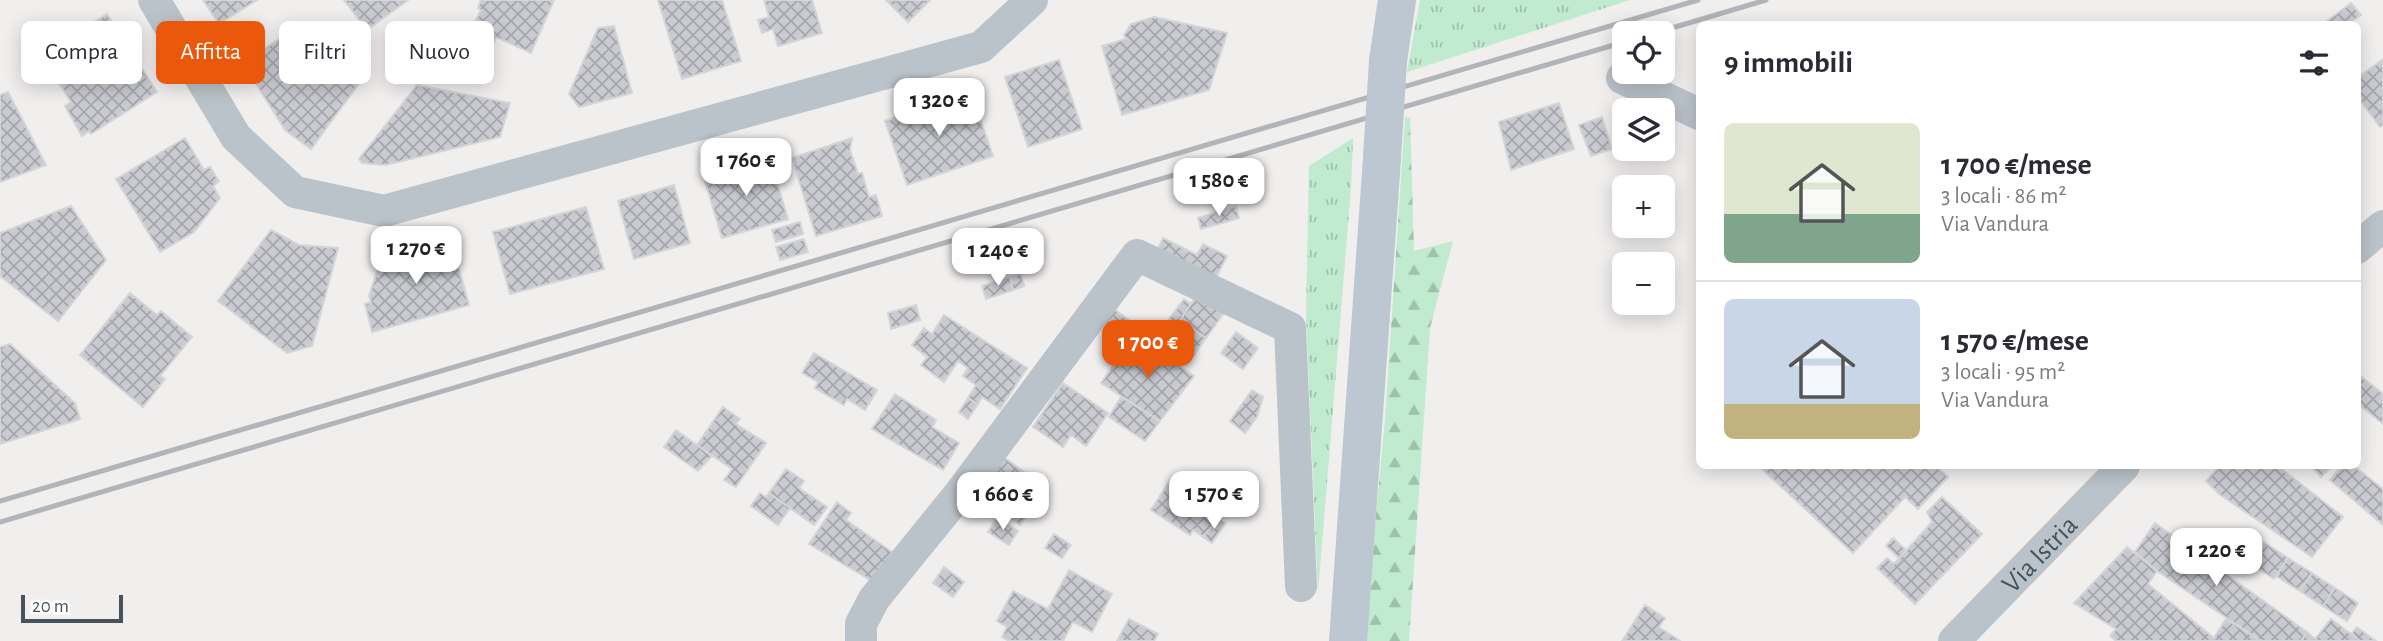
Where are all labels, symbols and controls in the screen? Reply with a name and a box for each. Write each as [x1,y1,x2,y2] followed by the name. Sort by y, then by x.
[21,21,142,84] chip: Compra
[156,21,265,84] chip: Affitta
[279,21,371,84] chip: Filtri
[385,21,494,84] chip: Nuovo
[1612,21,1675,315] map controls
[1612,21,1675,84] button: locate
[2295,44,2333,82] icon: filters
[1724,48,1853,78] text: 9 immobili
[874,78,1004,138] pin: 1 320 €
[910,89,968,112] text: 1 320 €
[1612,98,1675,161] button: layers
[681,138,811,198] pin: 1 760 €
[717,149,776,172] text: 1 760 €
[1941,150,2092,180] text: 1 700 €/mese
[1780,151,1864,235] icon: home
[1154,158,1284,218] pin: 1 580 €
[1189,169,1249,192] text: 1 580 €
[1612,175,1675,238] button: +
[1941,185,2067,208] text: 3 locali · 86 m²
[1941,213,2049,236] text: Via Vandura
[351,226,481,286] pin: 1 270 €
[933,229,1063,288] pin: 1 240 €
[387,237,445,260] text: 1 270 €
[968,239,1028,262] text: 1 240 €
[1612,252,1675,315] button: −
[1083,320,1213,380] pin: 1 700 €
[1941,326,2089,356] text: 1 570 €/mese
[1780,327,1864,411] icon: home
[1118,331,1178,354] text: 1 700 €
[1941,361,2065,384] text: 3 locali · 95 m²
[1941,389,2049,412] text: Via Vandura
[938,472,1068,532] pin: 1 660 €
[1149,472,1279,531] pin: 1 570 €
[1185,482,1243,505] text: 1 570 €
[973,483,1033,506] text: 1 660 €
[1997,511,2084,599] street label: Via Istria
[2151,528,2281,588] pin: 1 220 €
[2186,539,2246,562] text: 1 220 €
[21,592,122,624] scale bar
[32,597,69,616] text: 20 m

